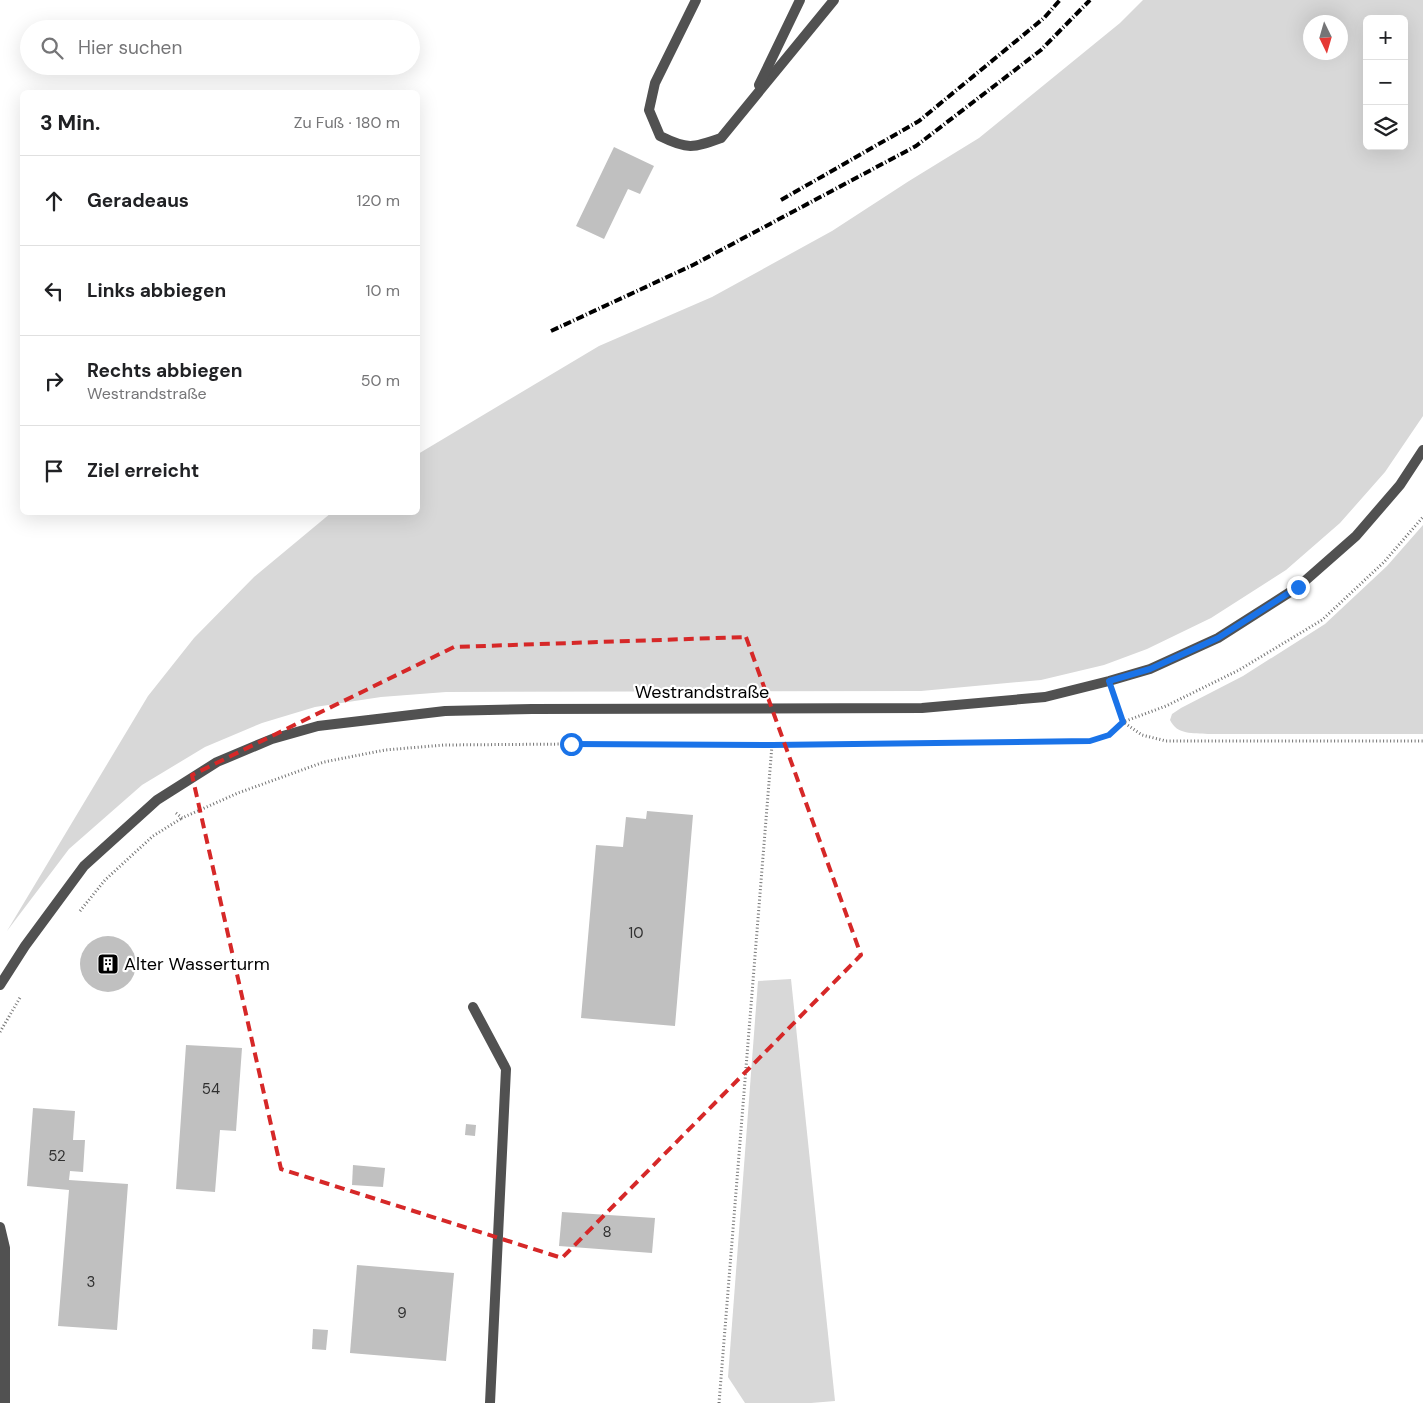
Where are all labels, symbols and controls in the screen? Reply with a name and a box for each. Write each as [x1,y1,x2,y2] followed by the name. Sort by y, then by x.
[1303,15,1348,60] north arrow
[1363,15,1408,150] map controls
[1363,15,1408,60] button: +
[20,20,420,75] search box
[38,34,66,62] icon: search
[78,35,182,60] text: Hier suchen
[1363,60,1408,105] button: −
[1363,105,1408,150] button: layers
[40,109,100,137] text: 3 Min.
[294,112,400,133] text: Zu Fuß · 180 m
[40,187,68,215] icon: ahead
[87,188,189,213] text: Geradeaus
[356,190,400,211] text: 120 m
[40,277,68,305] icon: left
[87,278,226,303] text: Links abbiegen
[366,280,400,301] text: 10 m
[87,358,242,383] text: Rechts abbiegen
[40,367,68,395] icon: right
[361,370,400,391] text: 50 m
[87,383,207,404] text: Westrandstraße
[40,457,68,485] icon: arrive
[87,458,199,483] text: Ziel erreicht
[1287,576,1310,599] route end
[635,680,769,704] street label: Westrandstraße
[560,733,583,756] route start
[629,923,643,943] house number: 10
[96,952,120,976] building icon: Alter Wasserturm
[124,952,270,976] place label: Alter Wasserturm
[202,1079,220,1099] house number: 54
[48,1146,66,1166] house number: 52
[602,1222,612,1242] house number: 8
[87,1272,95,1292] house number: 3
[397,1303,407,1323] house number: 9

